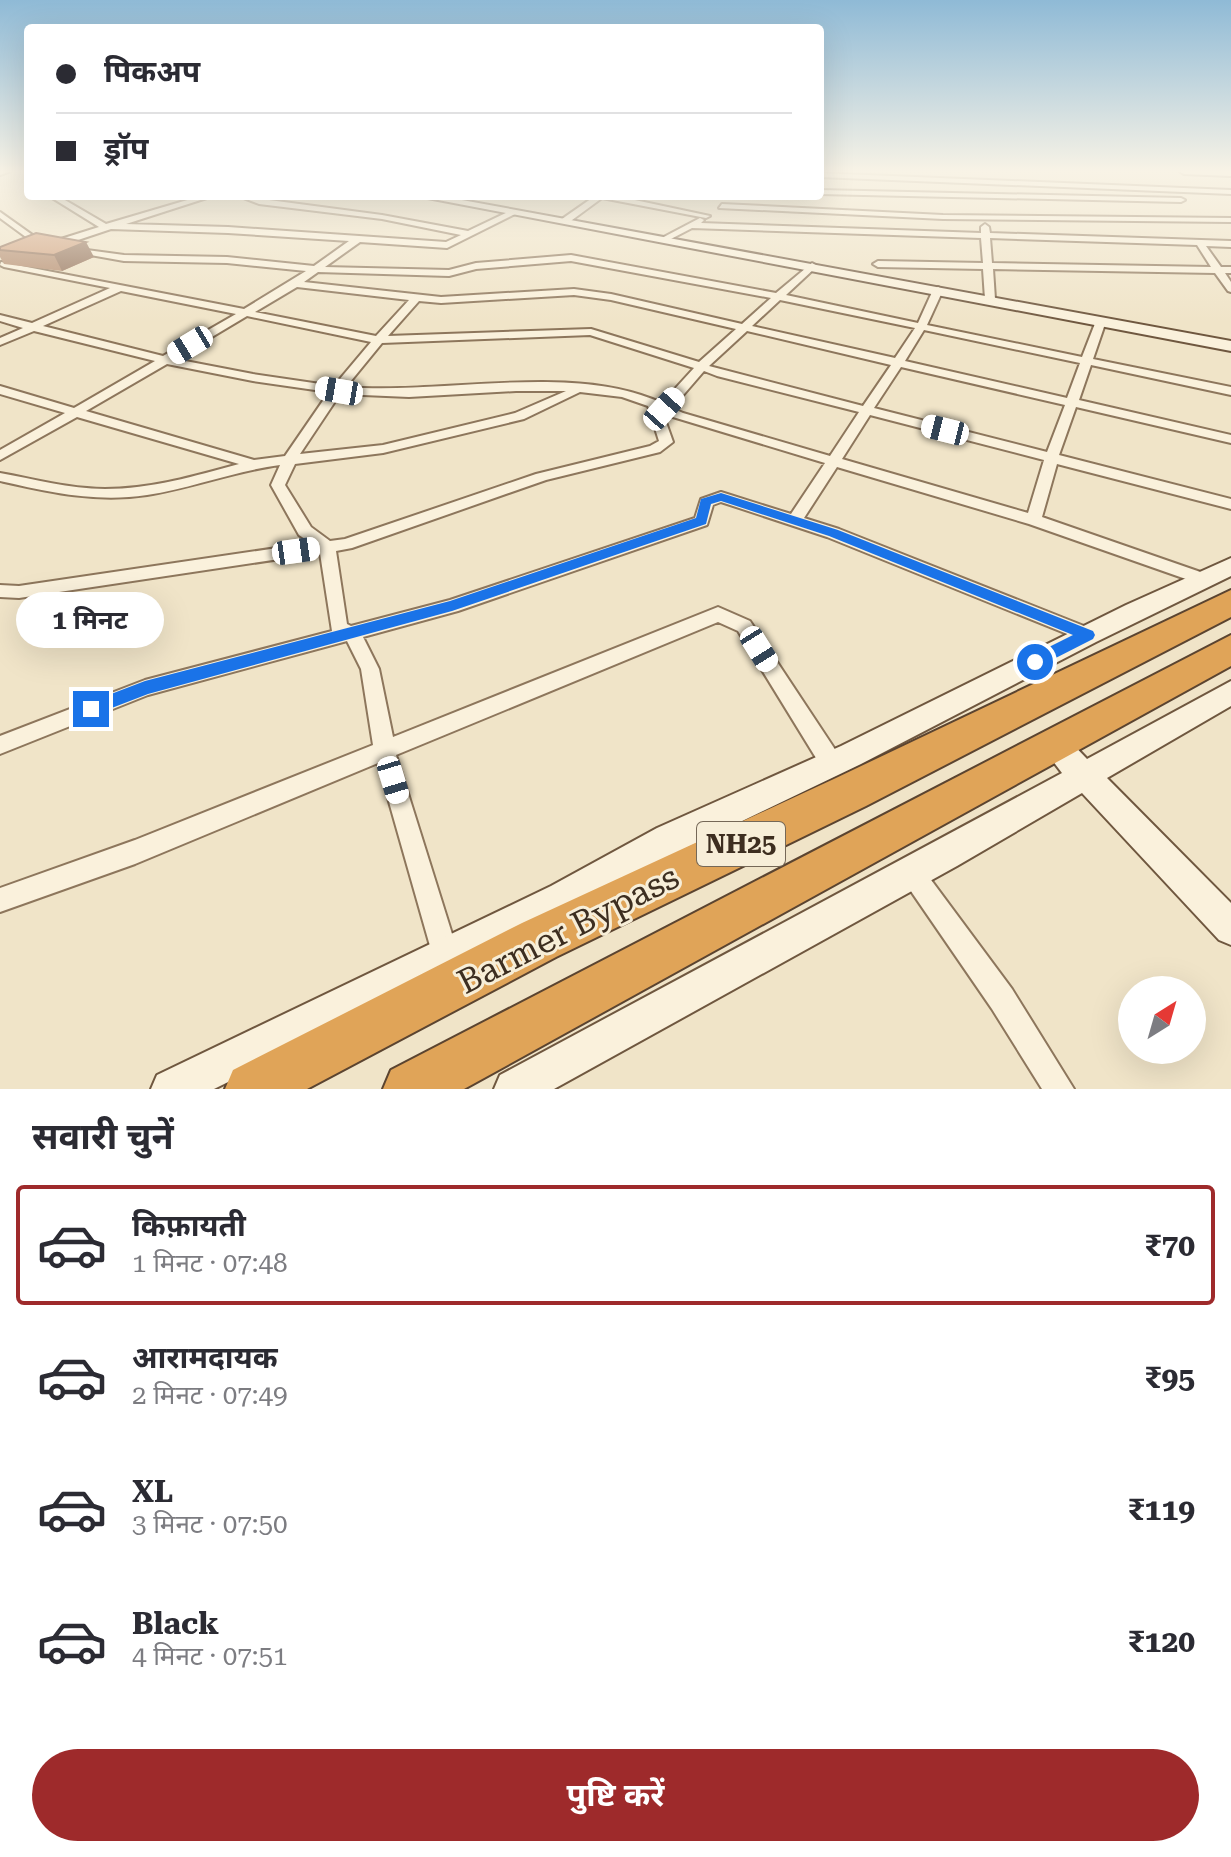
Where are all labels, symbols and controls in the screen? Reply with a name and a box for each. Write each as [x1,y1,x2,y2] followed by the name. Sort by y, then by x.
[104,54,200,89] text: पिकअप
[104,131,148,166] text: ड्रॉप
[163,322,217,368] car
[313,375,365,407] car
[639,383,689,435] car
[919,413,971,447] car
[271,536,321,566] car
[17,593,165,649] callout: 1 मिनट
[52,605,128,635] text: 1 मिनट
[736,622,782,676] car
[1017,644,1053,680] route start
[73,691,109,727] route end
[375,754,411,806] car
[697,822,785,866] road number: NH25
[451,856,685,1002] street label: Barmer Bypass
[1118,976,1206,1064] north arrow
[1118,976,1206,1064] map controls
[32,1116,174,1158] text: सवारी चुनें
[132,1208,246,1243] text: किफ़ायती
[36,1209,108,1281] icon: car
[1145,1228,1195,1263] text: ₹70
[132,1248,288,1278] text: 1 मिनट · 07:48
[132,1340,278,1375] text: आरामदायक
[36,1341,108,1413] icon: car
[1145,1360,1195,1395] text: ₹95
[132,1380,288,1410] text: 2 मिनट · 07:49
[36,1473,108,1545] icon: car
[132,1474,173,1509] text: XL
[1128,1492,1195,1527] text: ₹119
[132,1509,288,1539] text: 3 मिनट · 07:50
[36,1605,108,1677] icon: car
[132,1606,219,1641] text: Black
[1128,1624,1195,1659] text: ₹120
[132,1641,288,1671] text: 4 मिनट · 07:51
[32,1749,1199,1841] button: पुष्टि करें

